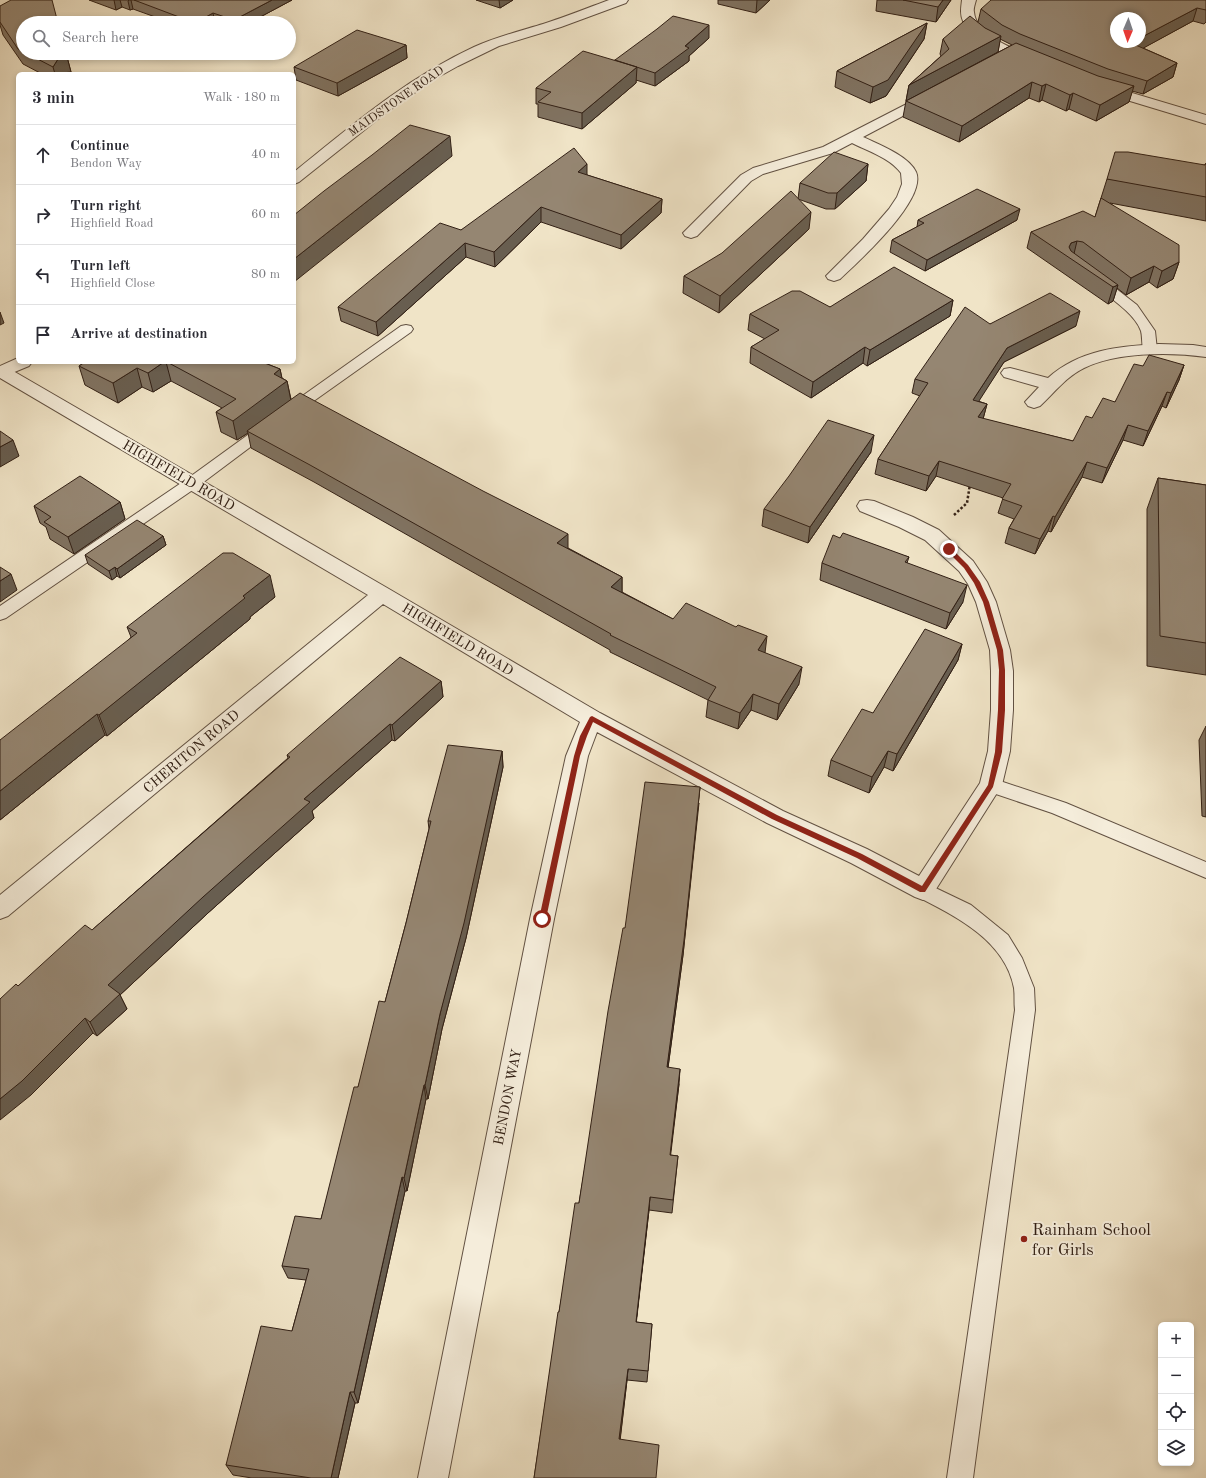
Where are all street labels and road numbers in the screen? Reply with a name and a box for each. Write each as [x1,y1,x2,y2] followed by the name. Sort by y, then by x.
[347,64,446,139] street label: MAIDSTONE ROAD
[120,438,237,514] street label: HIGHFIELD ROAD
[399,601,516,679] street label: HIGHFIELD ROAD
[141,708,242,796] street label: CHERITON ROAD
[492,1048,524,1146] street label: BENDON WAY

